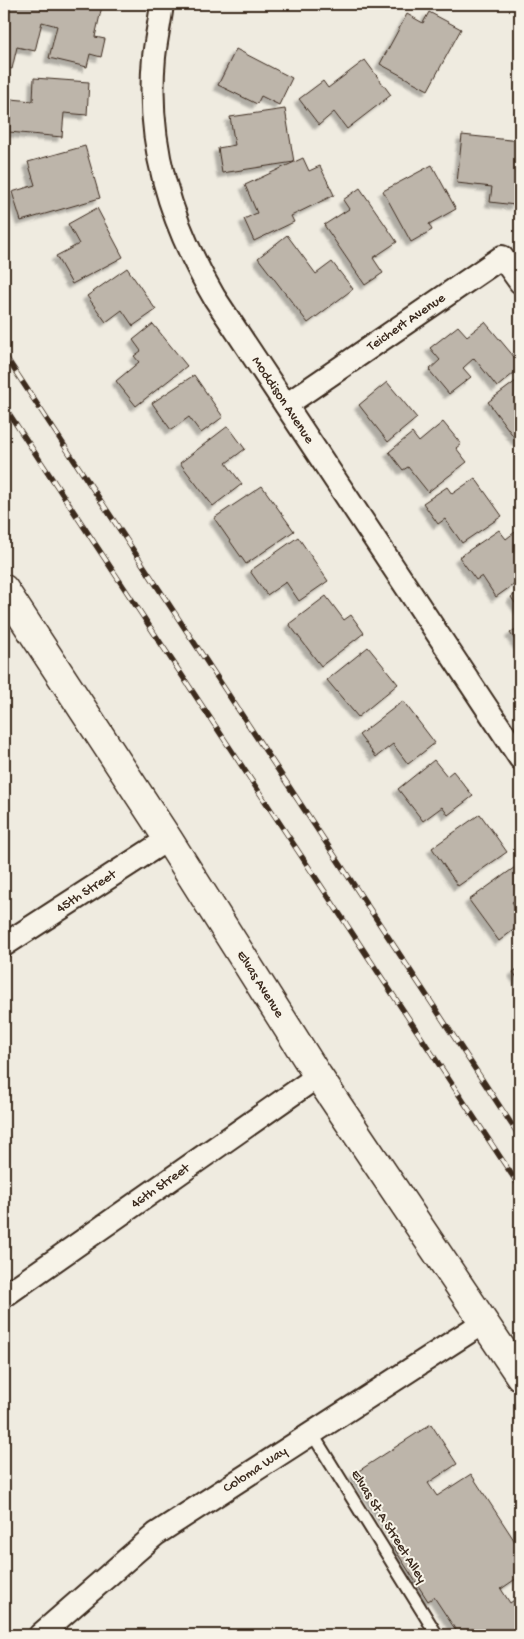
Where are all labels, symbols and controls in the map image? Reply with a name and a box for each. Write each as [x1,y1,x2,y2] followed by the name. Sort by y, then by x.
[363,289,450,356] street label: Teichert Avenue
[247,353,318,448] street label: Moddison Avenue
[53,866,121,917] street label: 45th Street
[232,948,288,1022] street label: Elvas Avenue
[128,1159,194,1213] street label: 46th Street
[220,1443,291,1497] street label: Coloma Way
[346,1467,430,1587] street label: Elvas St A Street Alley

